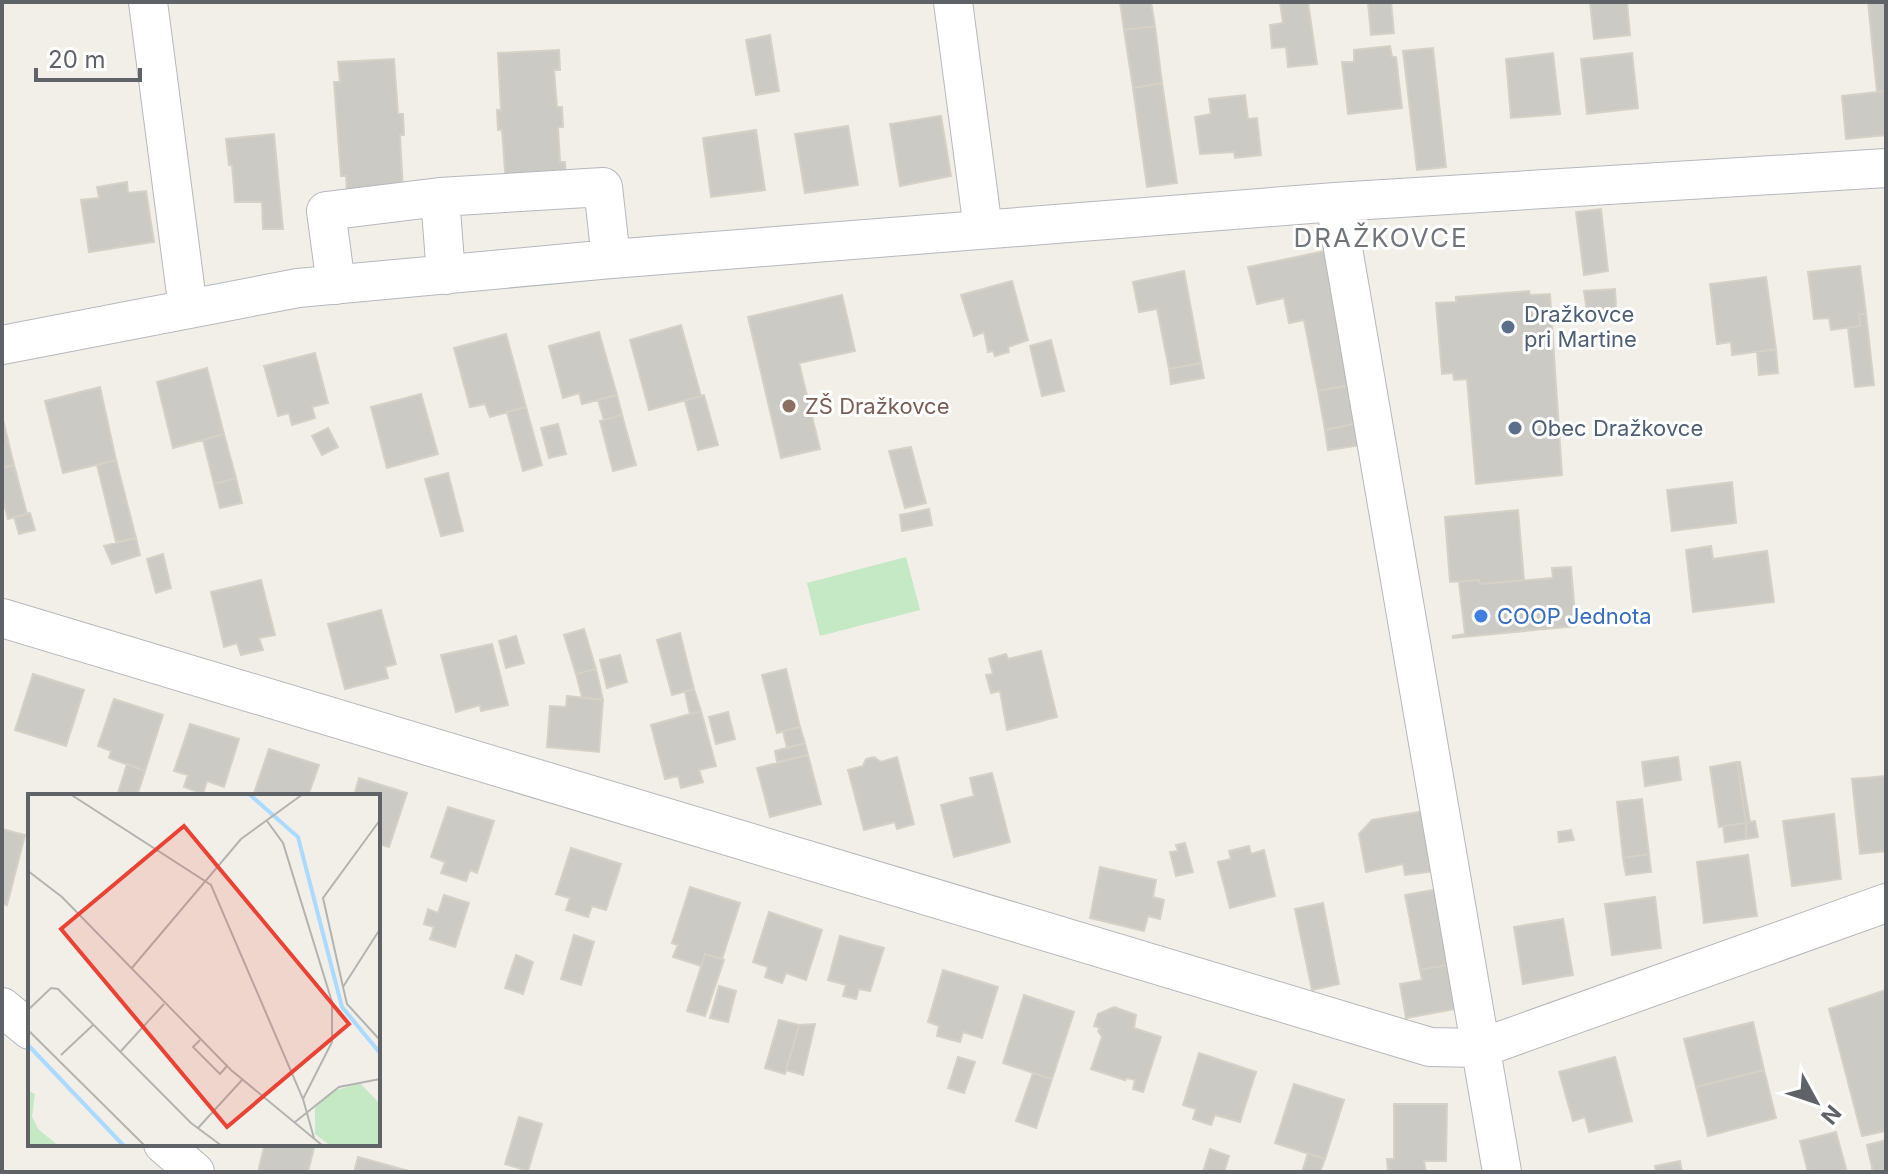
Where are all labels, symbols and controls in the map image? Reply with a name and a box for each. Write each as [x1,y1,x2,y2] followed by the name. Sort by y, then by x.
[36,32,140,82] scale bar
[48,45,106,74] text: 20 m
[1293,222,1469,253] district label: DRAŽKOVCE
[1524,301,1637,352] place label: Dražkovce pri Martine
[1499,318,1517,336] marker: Dražkovce pri Martine
[805,393,949,419] place label: ZŠ Dražkovce
[780,397,798,415] marker: ZŠ Dražkovce
[1531,415,1703,441] place label: Obec Dražkovce
[1506,419,1524,437] marker: Obec Dražkovce
[1497,603,1652,629] place label: COOP Jednota
[1472,607,1490,625] marker: COOP Jednota
[28,794,380,1146] inset map
[1776,1062,1856,1142] north arrow
[1816,1100,1847,1130] text: N

